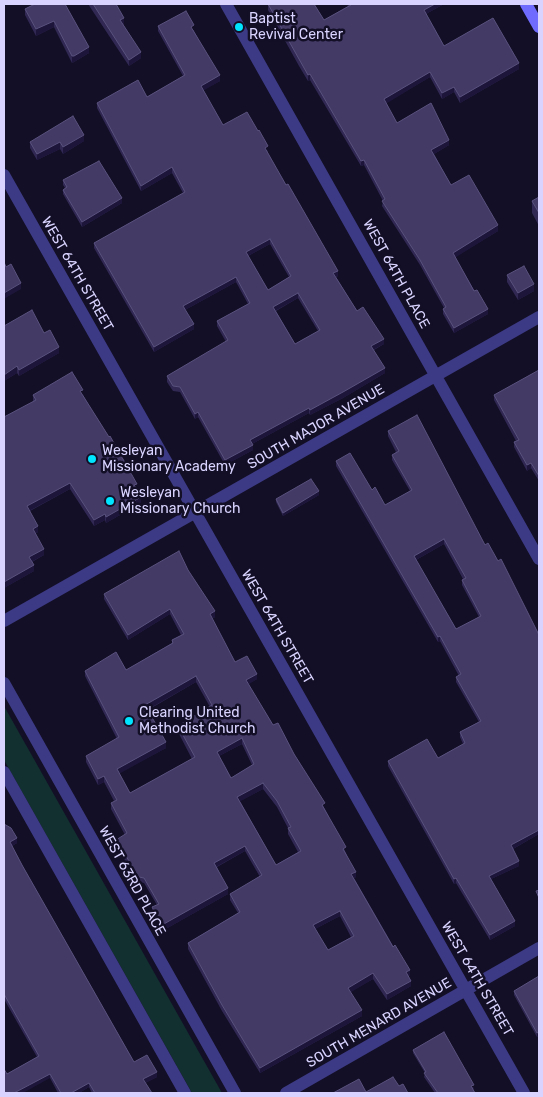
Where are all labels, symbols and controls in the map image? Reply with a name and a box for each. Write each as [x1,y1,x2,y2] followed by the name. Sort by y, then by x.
[249,11,343,44] place label: Baptist Revival Center
[233,21,245,33] marker: Baptist Revival Center
[37,214,117,334] street label: WEST 64TH STREET
[359,217,433,331] street label: WEST 64TH PLACE
[245,381,387,473] street label: SOUTH MAJOR AVENUE
[102,443,236,476] place label: Wesleyan Missionary Academy
[86,453,98,465] marker: Wesleyan Missionary Academy
[120,485,241,518] place label: Wesleyan Missionary Church
[104,495,116,507] marker: Wesleyan Missionary Church
[237,567,317,687] street label: WEST 64TH STREET
[139,705,255,738] place label: Clearing United Methodist Church
[123,715,135,727] marker: Clearing United Methodist Church
[95,823,169,939] street label: WEST 63RD PLACE
[437,919,517,1039] street label: WEST 64TH STREET
[303,975,455,1071] street label: SOUTH MENARD AVENUE

